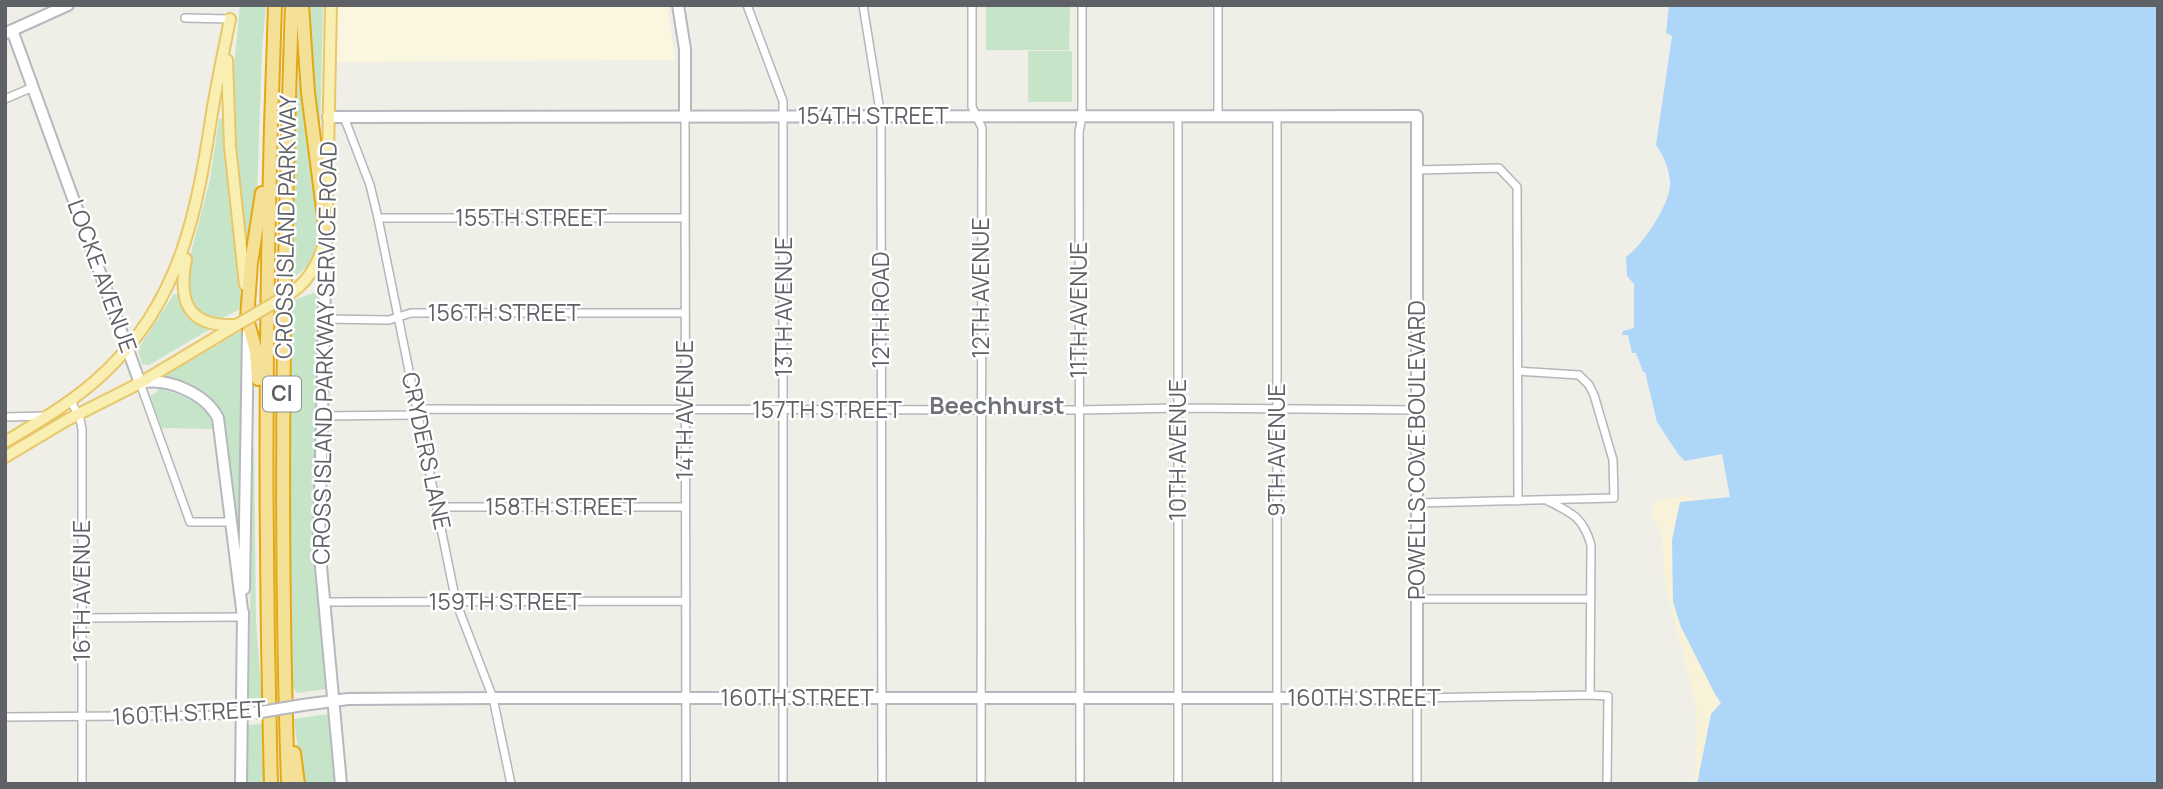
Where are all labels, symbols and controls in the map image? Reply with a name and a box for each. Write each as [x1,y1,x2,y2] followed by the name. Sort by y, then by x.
[267,95,303,359] street label: CROSS ISLAND PARKWAY
[798,99,949,131] street label: 154TH STREET
[304,141,344,565] street label: CROSS ISLAND PARKWAY SERVICE ROAD
[60,195,145,357] street label: LOCKE AVENUE
[455,201,607,233] street label: 155TH STREET
[964,217,996,359] street label: 12TH AVENUE
[767,237,799,377] street label: 13TH AVENUE
[1062,242,1094,378] street label: 11TH AVENUE
[864,252,896,368] street label: 12TH ROAD
[428,296,581,328] street label: 156TH STREET
[1400,300,1432,600] street label: POWELLS COVE BOULEVARD
[668,340,700,480] street label: 14TH AVENUE
[395,369,459,533] street label: CRYDERS LANE
[263,376,301,412] road number: CI
[1161,379,1193,521] street label: 10TH AVENUE
[1260,383,1292,517] street label: 9TH AVENUE
[929,388,1065,421] district label: Beechhurst
[752,393,902,425] street label: 157TH STREET
[485,490,637,522] street label: 158TH STREET
[65,520,97,662] street label: 16TH AVENUE
[429,585,582,617] street label: 159TH STREET
[720,681,874,713] street label: 160TH STREET
[1287,681,1441,713] street label: 160TH STREET
[111,692,267,732] street label: 160TH STREET

